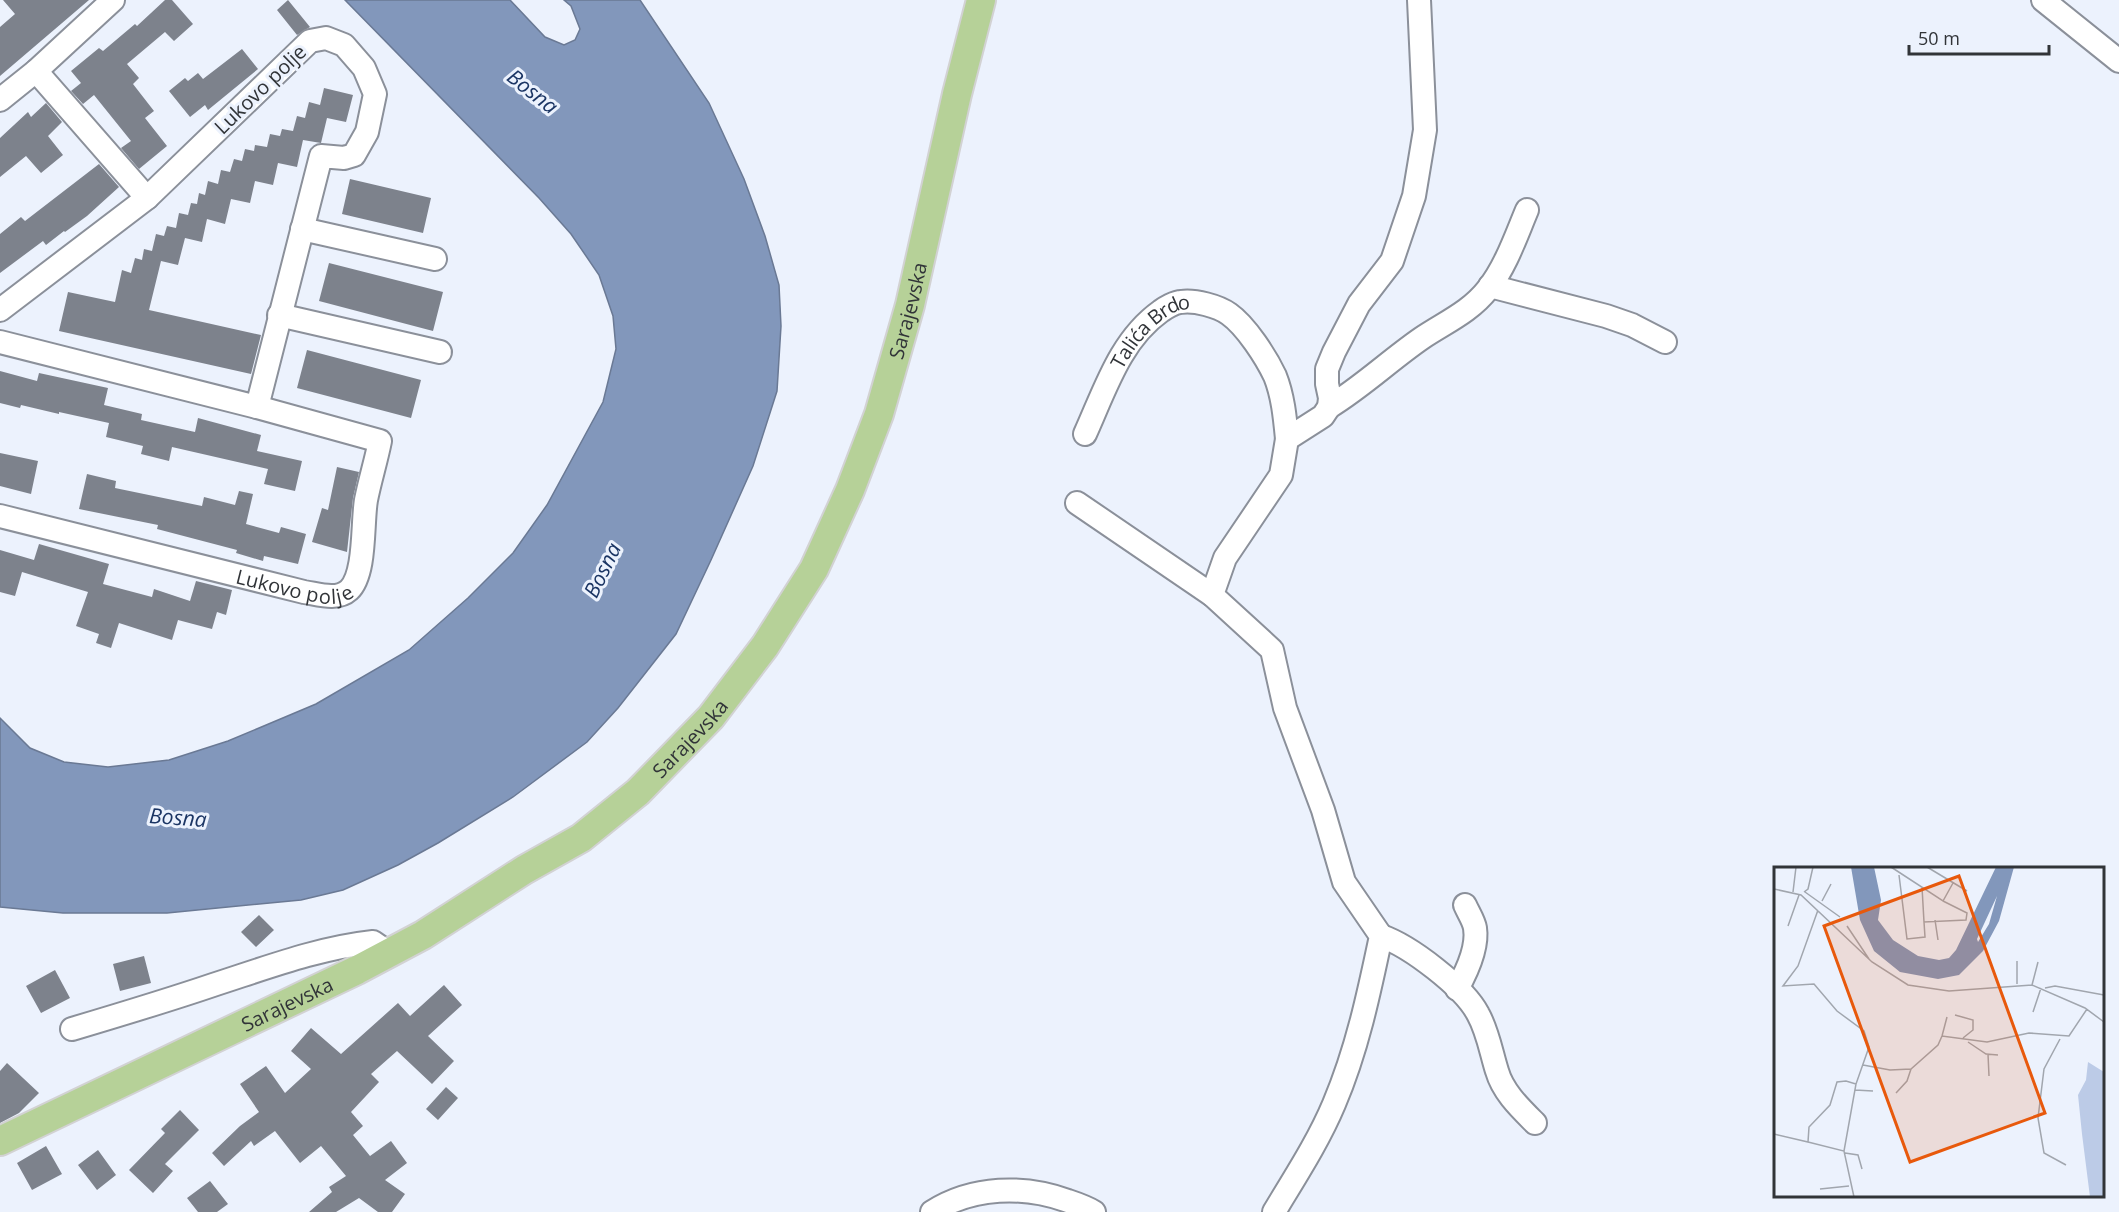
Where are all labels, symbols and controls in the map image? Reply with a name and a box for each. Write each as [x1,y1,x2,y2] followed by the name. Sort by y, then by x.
[1909,18,2048,56] scale bar
[1918,26,1960,50] text: 50 m
[208,38,312,140] street label: Lukovo polje
[502,62,564,120] water label: Bosna
[882,260,933,362] street label: Sarajevska
[1104,288,1191,373] street label: Talića Brdo
[577,538,627,602] water label: Bosna
[233,562,358,610] street label: Lukovo polje
[646,693,734,783] street label: Sarajevska
[148,801,208,833] water label: Bosna
[1774,867,2104,1197] inset map
[236,970,337,1037] street label: Sarajevska

